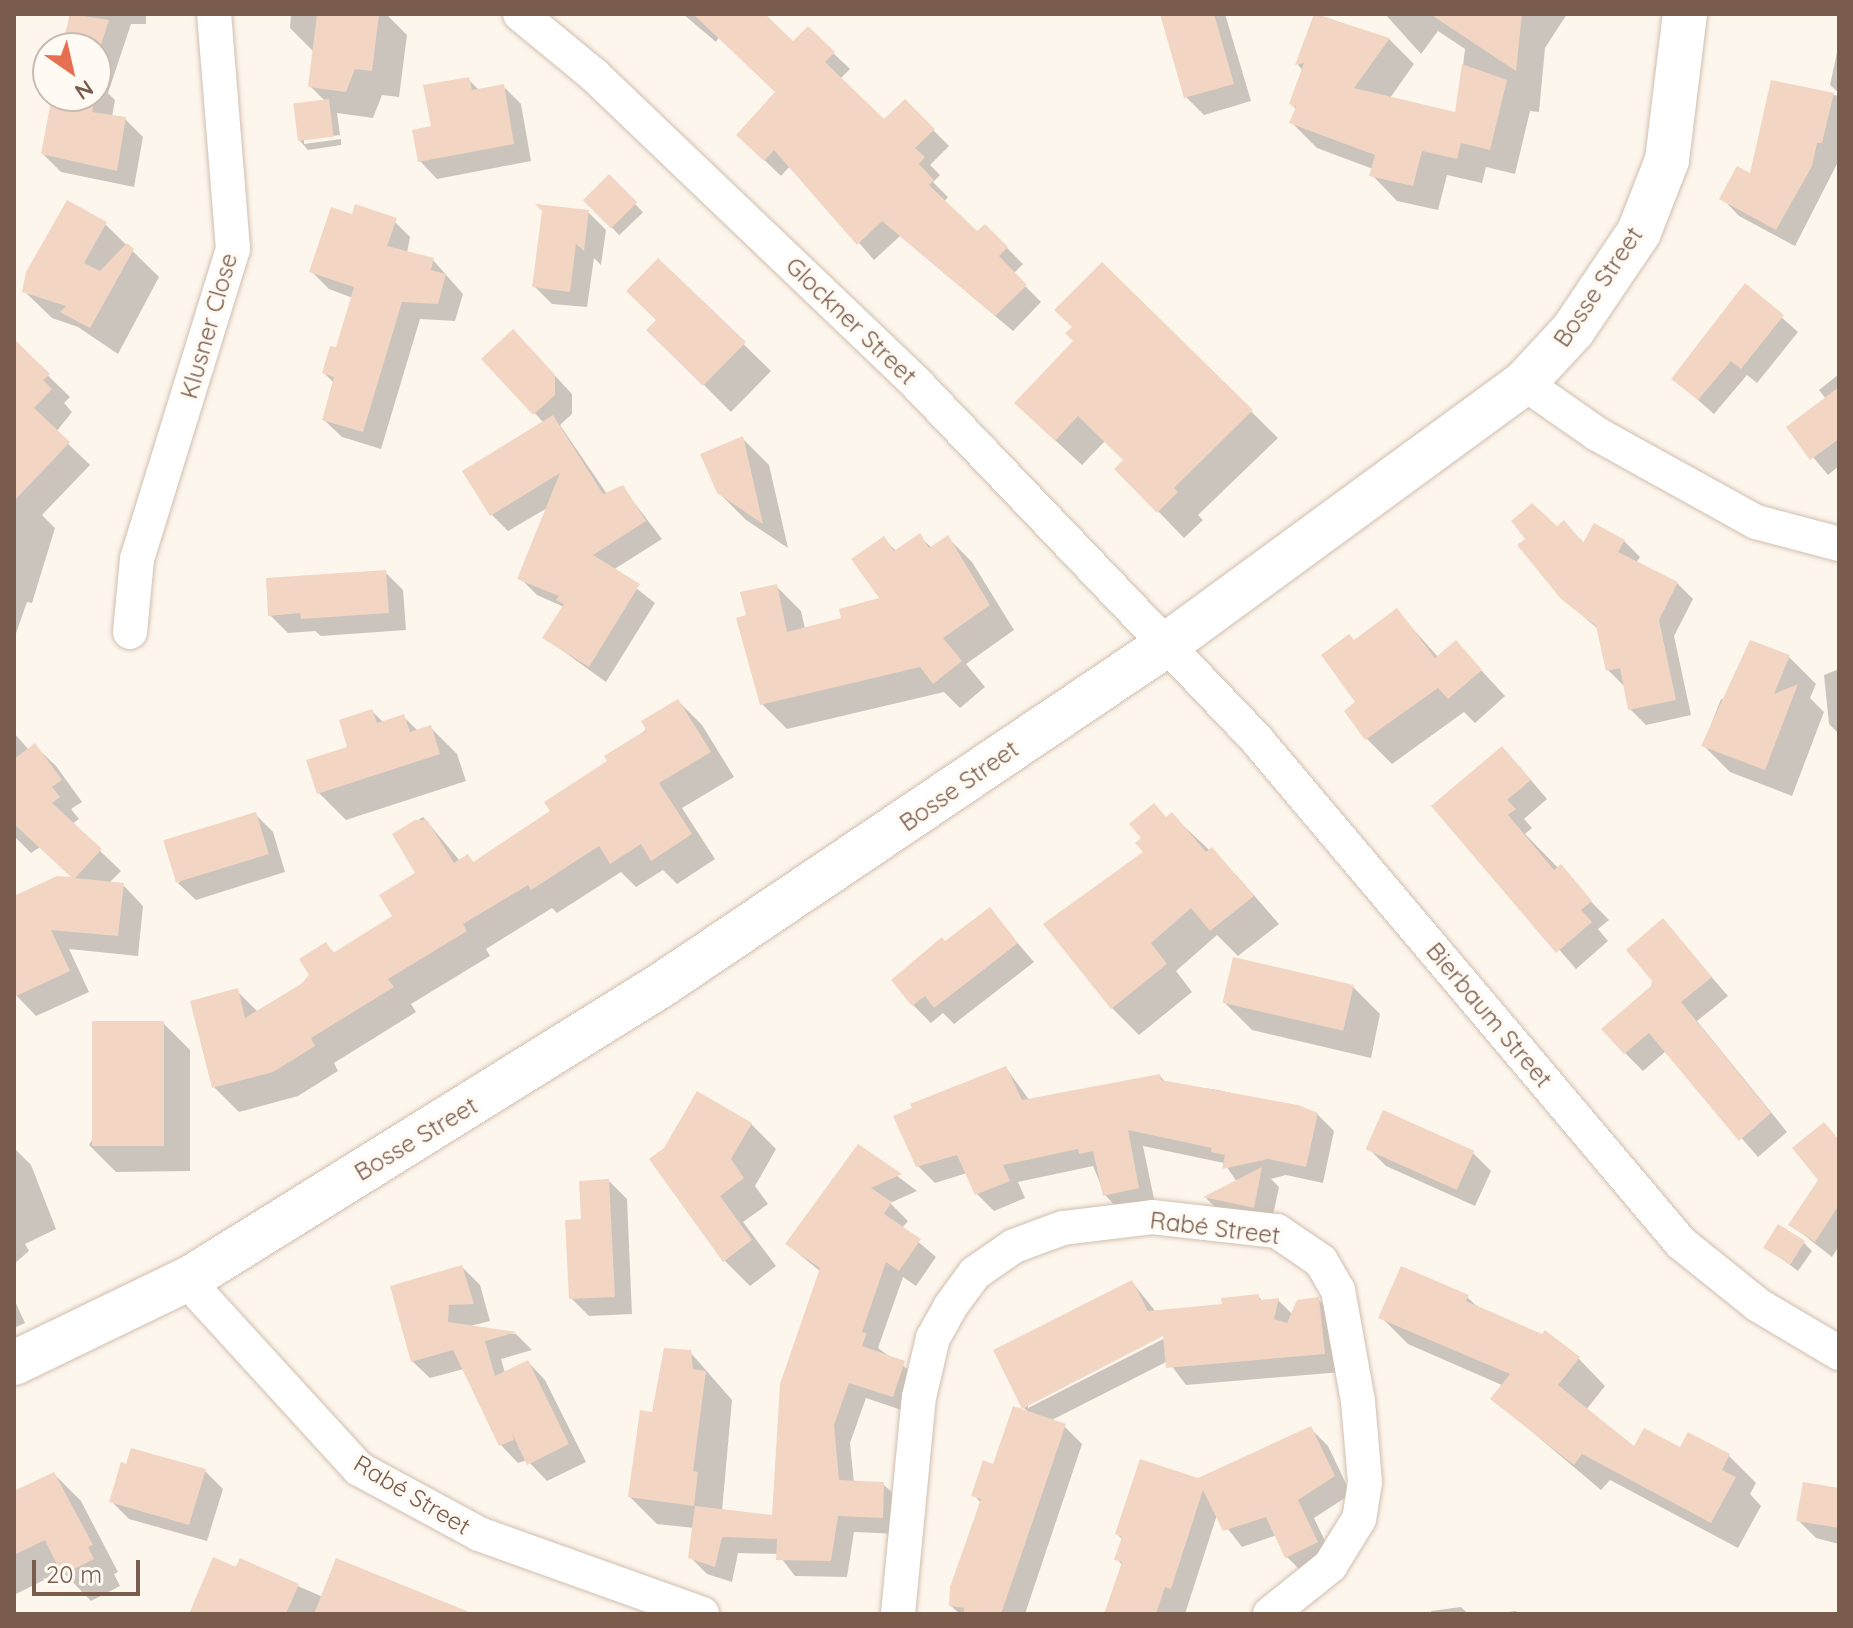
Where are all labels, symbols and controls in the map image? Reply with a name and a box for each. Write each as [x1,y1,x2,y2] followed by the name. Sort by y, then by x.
[32,32,112,112] north arrow
[70,74,99,106] text: N
[1547,222,1649,352] street label: Bosse Street
[174,250,244,402] street label: Klusner Close
[780,251,922,391] street label: Glockner Street
[894,735,1024,837] street label: Bosse Street
[1420,937,1558,1093] street label: Bierbaum Street
[349,1091,483,1187] street label: Bosse Street
[1148,1206,1282,1250] street label: Rabé Street
[348,1449,476,1541] street label: Rabé Street
[36,1544,144,1594] scale bar
[46,1559,102,1589] text: 20 m

